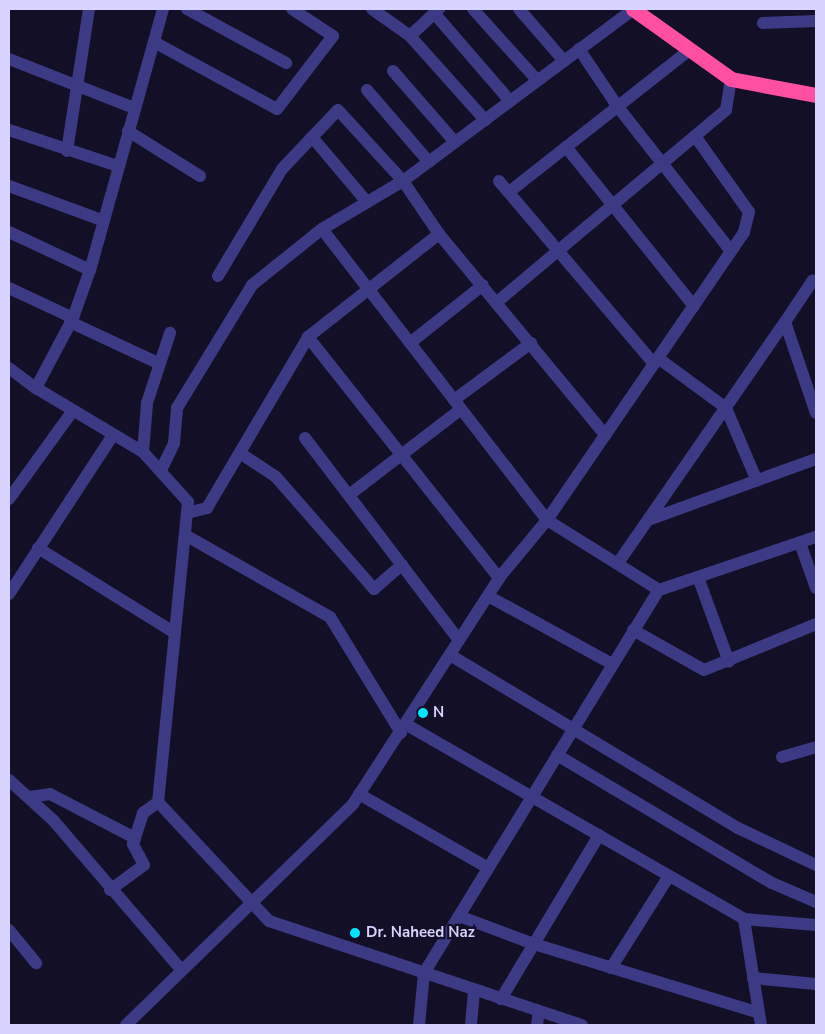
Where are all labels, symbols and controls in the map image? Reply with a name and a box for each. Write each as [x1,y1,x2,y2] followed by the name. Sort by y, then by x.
[433,704,444,722] place label: N
[417,707,429,719] marker: N
[366,924,475,942] place label: Dr. Naheed Naz
[348,926,362,940] marker: Dr. Naheed Naz

